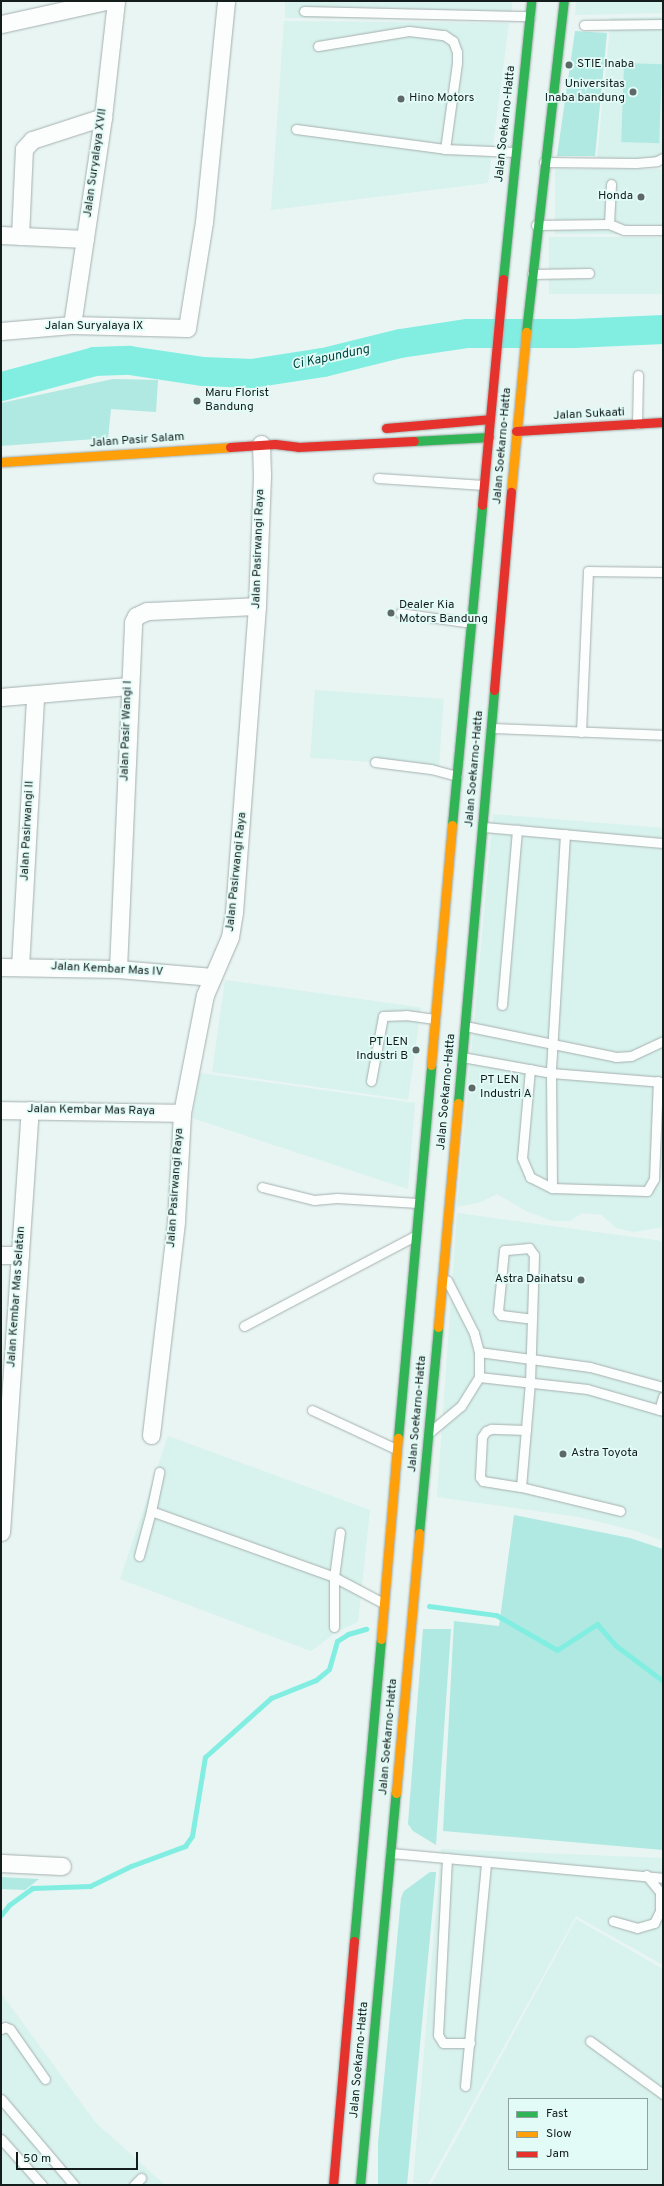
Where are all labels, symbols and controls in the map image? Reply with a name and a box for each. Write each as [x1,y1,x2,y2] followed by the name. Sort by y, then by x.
[577,58,634,72] place label: STIE Inaba
[564,60,574,70] marker: STIE Inaba
[493,65,519,183] street label: Jalan Soekarno-Hatta
[545,78,625,106] place label: Universitas Inaba bandung
[628,87,638,97] marker: Universitas Inaba bandung
[409,92,474,106] place label: Hino Motors
[396,94,406,104] marker: Hino Motors
[81,108,111,218] street label: Jalan Suryalaya XVII
[598,190,633,204] place label: Honda
[636,192,646,202] marker: Honda
[45,320,143,334] street label: Jalan Suryalaya IX
[291,342,371,374] water label: Ci Kapundung
[205,387,269,415] place label: Maru Florist Bandung
[491,387,515,505] street label: Jalan Soekarno-Hatta
[192,396,202,406] marker: Maru Florist Bandung
[553,406,625,424] street label: Jalan Sukaati
[89,430,185,452] street label: Jalan Pasir Salam
[250,489,268,609] street label: Jalan Pasirwangi Raya
[399,599,488,627] place label: Dealer Kia Motors Bandung
[386,608,396,618] marker: Dealer Kia Motors Bandung
[118,680,136,782] street label: Jalan Pasir Wangi I
[463,710,487,828] street label: Jalan Soekarno-Hatta
[18,781,38,881] street label: Jalan Pasirwangi II
[224,812,250,932] street label: Jalan Pasirwangi Raya
[50,960,164,980] street label: Jalan Kembar Mas IV
[435,1033,459,1151] street label: Jalan Soekarno-Hatta
[356,1036,408,1064] place label: PT LEN Industri B
[411,1045,421,1055] marker: PT LEN Industri B
[480,1074,532,1102] place label: PT LEN Industri A
[467,1083,477,1093] marker: PT LEN Industri A
[27,1103,155,1119] street label: Jalan Kembar Mas Raya
[165,1128,187,1248] street label: Jalan Pasirwangi Raya
[5,1226,29,1368] street label: Jalan Kembar Mas Selatan
[495,1273,573,1287] place label: Astra Daihatsu
[576,1275,586,1285] marker: Astra Daihatsu
[406,1355,430,1473] street label: Jalan Soekarno-Hatta
[571,1447,638,1461] place label: Astra Toyota
[558,1449,568,1459] marker: Astra Toyota
[377,1678,401,1796] street label: Jalan Soekarno-Hatta
[348,2001,372,2119] street label: Jalan Soekarno-Hatta
[508,2098,648,2170] legend
[546,2106,568,2122] text: Fast
[546,2126,572,2142] text: Slow
[18,2144,140,2170] scale bar
[546,2146,569,2162] text: Jam
[23,2151,51,2167] text: 50 m

